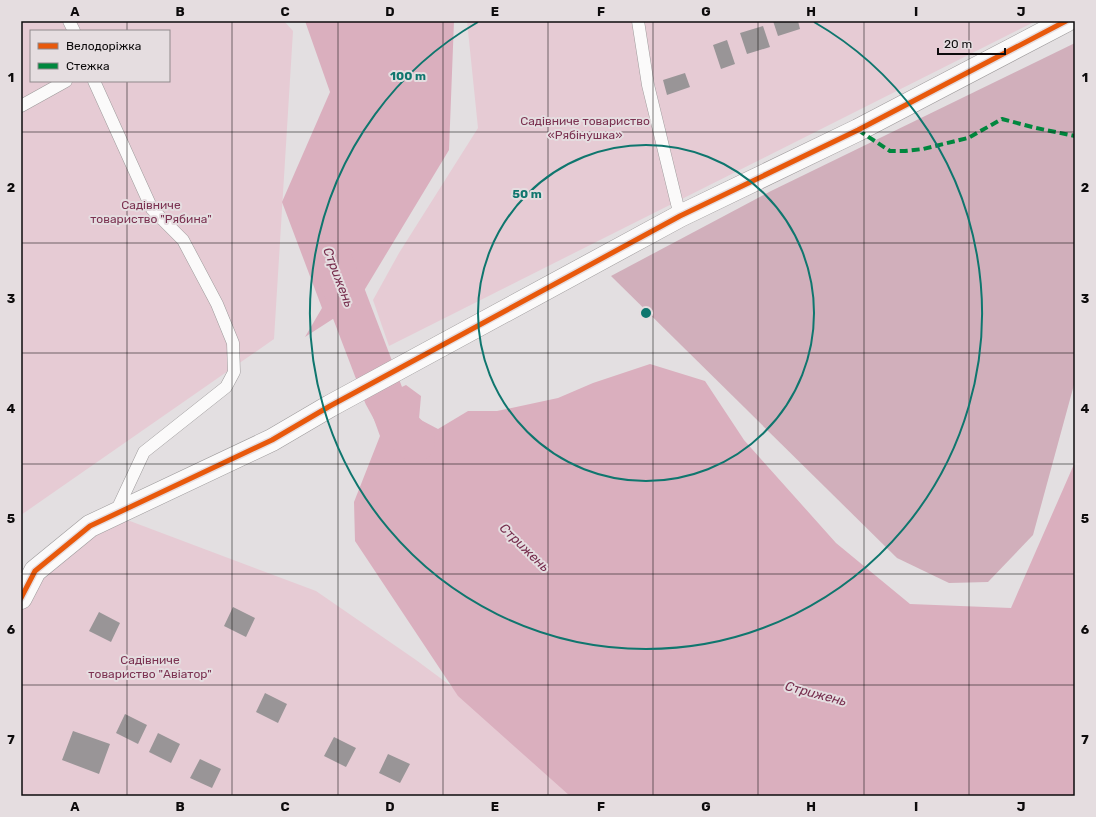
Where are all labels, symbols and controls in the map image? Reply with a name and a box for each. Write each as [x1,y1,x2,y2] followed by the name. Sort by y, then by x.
[70,4,80,19] text: A
[175,4,185,19] text: B
[280,4,290,19] text: C
[385,4,395,19] text: D
[491,4,499,19] text: E
[597,4,605,19] text: F
[701,4,711,19] text: G
[806,4,816,19] text: H
[914,4,918,19] text: I
[1017,4,1025,19] text: J
[30,30,170,82] legend
[938,30,1005,56] scale bar
[944,37,972,51] text: 20 m
[66,39,141,53] text: Велодоріжка
[66,59,110,73] text: Стежка
[390,69,426,83] text: 100 m
[8,70,14,85] text: 1
[1082,70,1088,85] text: 1
[520,114,650,142] park label: Садівниче товариство «Рябінушка»
[7,180,15,195] text: 2
[1081,180,1089,195] text: 2
[512,187,542,201] text: 50 m
[90,198,212,226] park label: Садівниче товариство "Рябина"
[320,245,357,310] water label: Стрижень
[7,291,16,306] text: 3
[1081,291,1090,306] text: 3
[639,306,653,320] centre of rings
[7,401,16,416] text: 4
[1081,401,1090,416] text: 4
[7,511,15,526] text: 5
[1081,511,1089,526] text: 5
[497,520,553,575] water label: Стрижень
[7,622,16,637] text: 6
[1081,622,1090,637] text: 6
[88,653,212,681] park label: Садівниче товариство "Авіатор"
[784,678,849,709] water label: Стрижень
[7,732,15,747] text: 7
[1081,732,1089,747] text: 7
[70,799,80,814] text: A
[175,799,185,814] text: B
[280,799,290,814] text: C
[385,799,395,814] text: D
[491,799,499,814] text: E
[597,799,605,814] text: F
[701,799,711,814] text: G
[806,799,816,814] text: H
[914,799,918,814] text: I
[1017,799,1025,814] text: J

